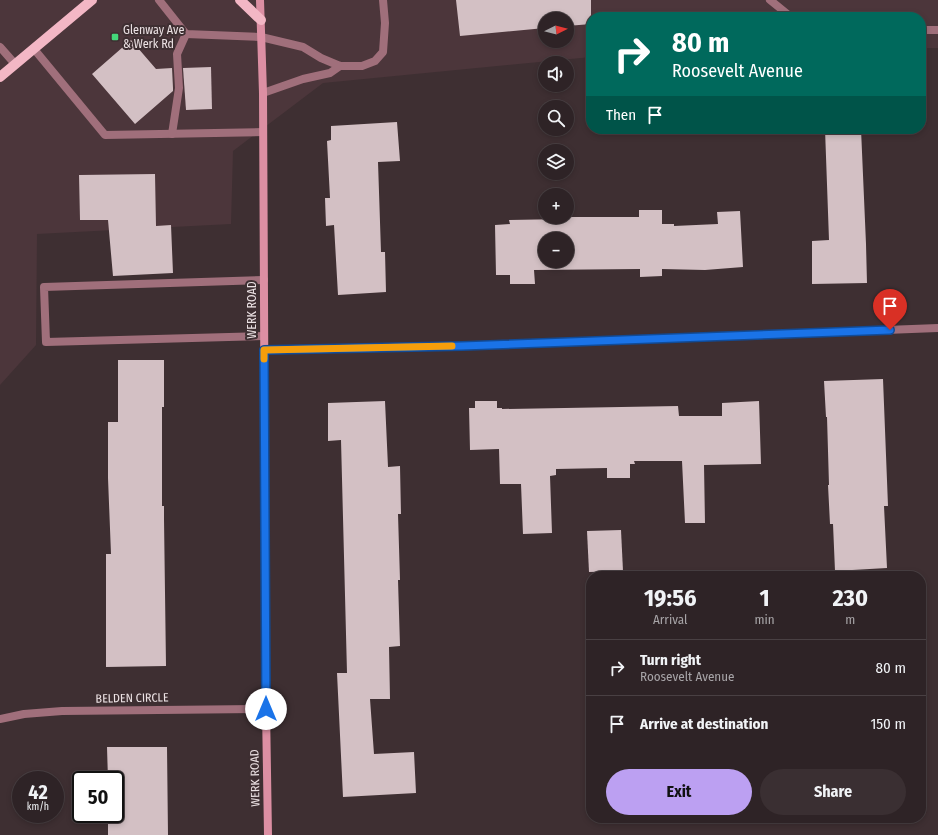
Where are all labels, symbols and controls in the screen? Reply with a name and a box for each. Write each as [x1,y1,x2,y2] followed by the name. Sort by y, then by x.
[538,12,574,48] north arrow
[538,12,574,268] map controls
[123,23,184,51] place label: Glenway Ave & Werk Rd
[672,26,729,59] text: 80 m
[606,28,658,80] icon: right
[110,32,120,42] marker: Glenway Ave & Werk Rd
[538,56,574,92] button: sound
[672,60,803,82] text: Roosevelt Avenue
[538,100,574,136] button: search
[644,104,666,126] icon: arrive
[606,106,636,124] text: Then
[538,144,574,180] button: layers
[538,188,574,224] button: +
[538,232,574,268] button: −
[245,281,259,339] street label: WERK ROAD
[873,289,907,330] pin
[879,295,901,317] icon: arrive
[644,584,697,612] text: 19:56
[759,584,770,612] text: 1
[832,584,868,612] text: 230
[653,612,687,627] text: Arrival
[754,612,775,627] text: min
[845,612,855,627] text: m
[640,651,701,669] text: Turn right
[606,657,628,679] icon: right
[876,659,906,677] text: 80 m
[640,669,734,684] text: Roosevelt Avenue
[245,688,287,730] position arrow
[95,690,169,706] street label: BELDEN CIRCLE
[606,713,628,735] icon: arrive
[640,715,768,733] text: Arrive at destination
[870,715,906,733] text: 150 m
[247,749,263,807] street label: WERK ROAD
[606,769,752,815] button: Exit
[760,769,906,815] button: Share
[72,771,124,823] speed limit sign: 50
[28,780,48,804] text: 42
[27,801,49,813] text: km/h

